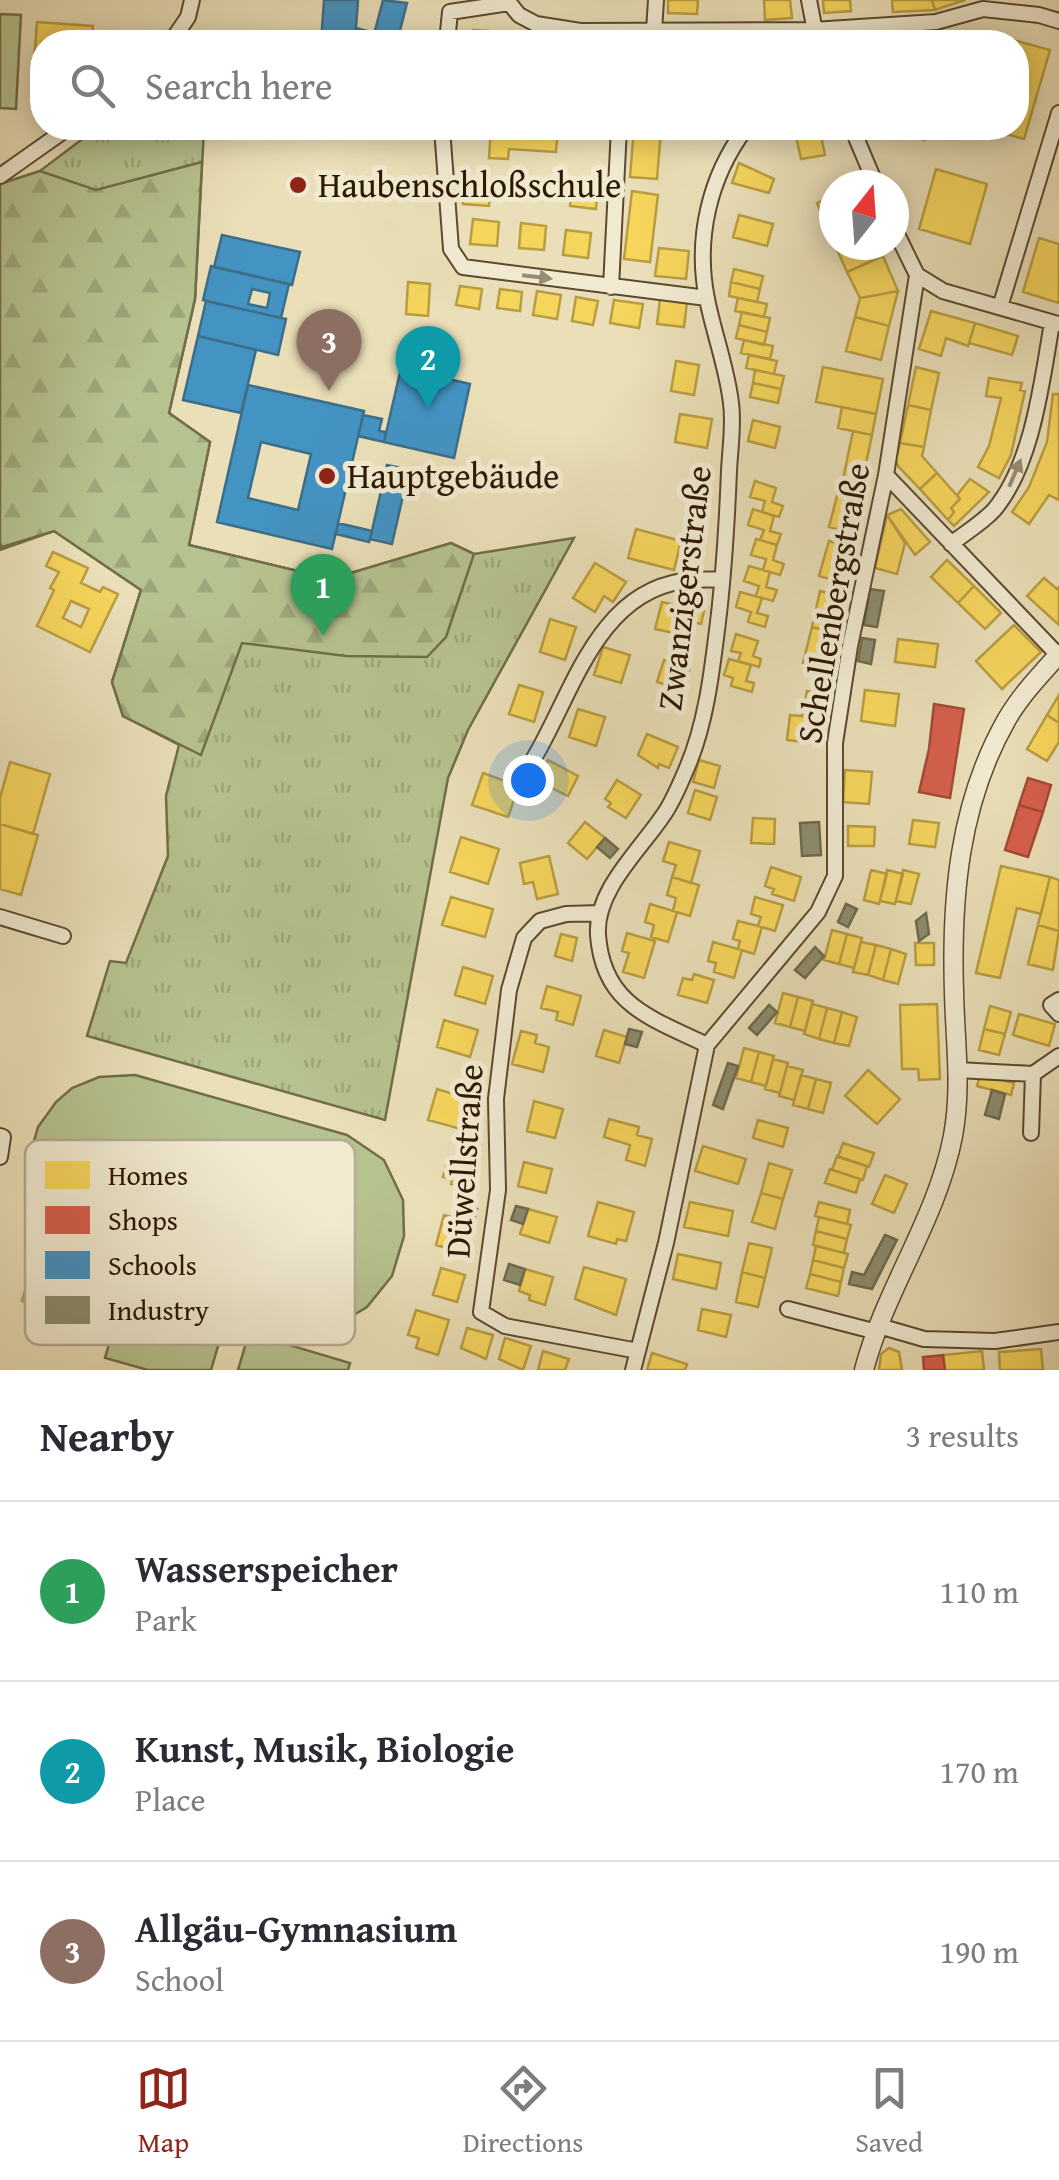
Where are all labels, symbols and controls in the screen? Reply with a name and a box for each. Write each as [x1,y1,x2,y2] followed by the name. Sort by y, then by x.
[30,30,1029,140] search box
[145,57,333,113] text: Search here
[65,58,120,113] icon: search
[318,159,621,210] place label: Haubenschloßschule
[819,170,909,260] north arrow
[287,174,309,196] marker: Haubenschloßschule
[521,269,553,285] one-way arrow
[296,308,362,391] pin: 3
[396,326,460,408] pin: 2
[347,450,559,501] place label: Hauptgebäude
[1007,458,1023,488] one-way arrow
[783,459,882,747] street label: Schellenbergstraße
[643,463,724,713] street label: Zwanzigerstraße
[316,465,338,487] marker: Hauptgebäude
[290,554,356,636] pin: 1
[503,755,554,806] your location
[431,1062,496,1260] street label: Düwellstraße
[25,1140,355,1345] legend
[108,1154,188,1195] text: Homes
[108,1199,178,1240] text: Shops
[108,1244,197,1285] text: Schools
[108,1289,209,1330] text: Industry
[40,1405,174,1466] text: Nearby
[906,1412,1019,1459] text: 3 results
[135,1540,398,1596] text: Wasserspeicher
[64,1568,81,1615] text: 1
[940,1568,1019,1615] text: 110 m
[135,1596,197,1643] text: Park
[135,1720,514,1776] text: Kunst, Musik, Biologie
[64,1748,81,1795] text: 2
[940,1748,1019,1795] text: 170 m
[135,1776,206,1823] text: Place
[135,1900,457,1956] text: Allgäu-Gymnasium
[64,1928,81,1975] text: 3
[940,1928,1019,1975] text: 190 m
[135,1956,224,2003] text: School
[136,2061,191,2162] tab: Map
[463,2061,583,2162] tab: Directions
[855,2061,923,2162] tab: Saved

